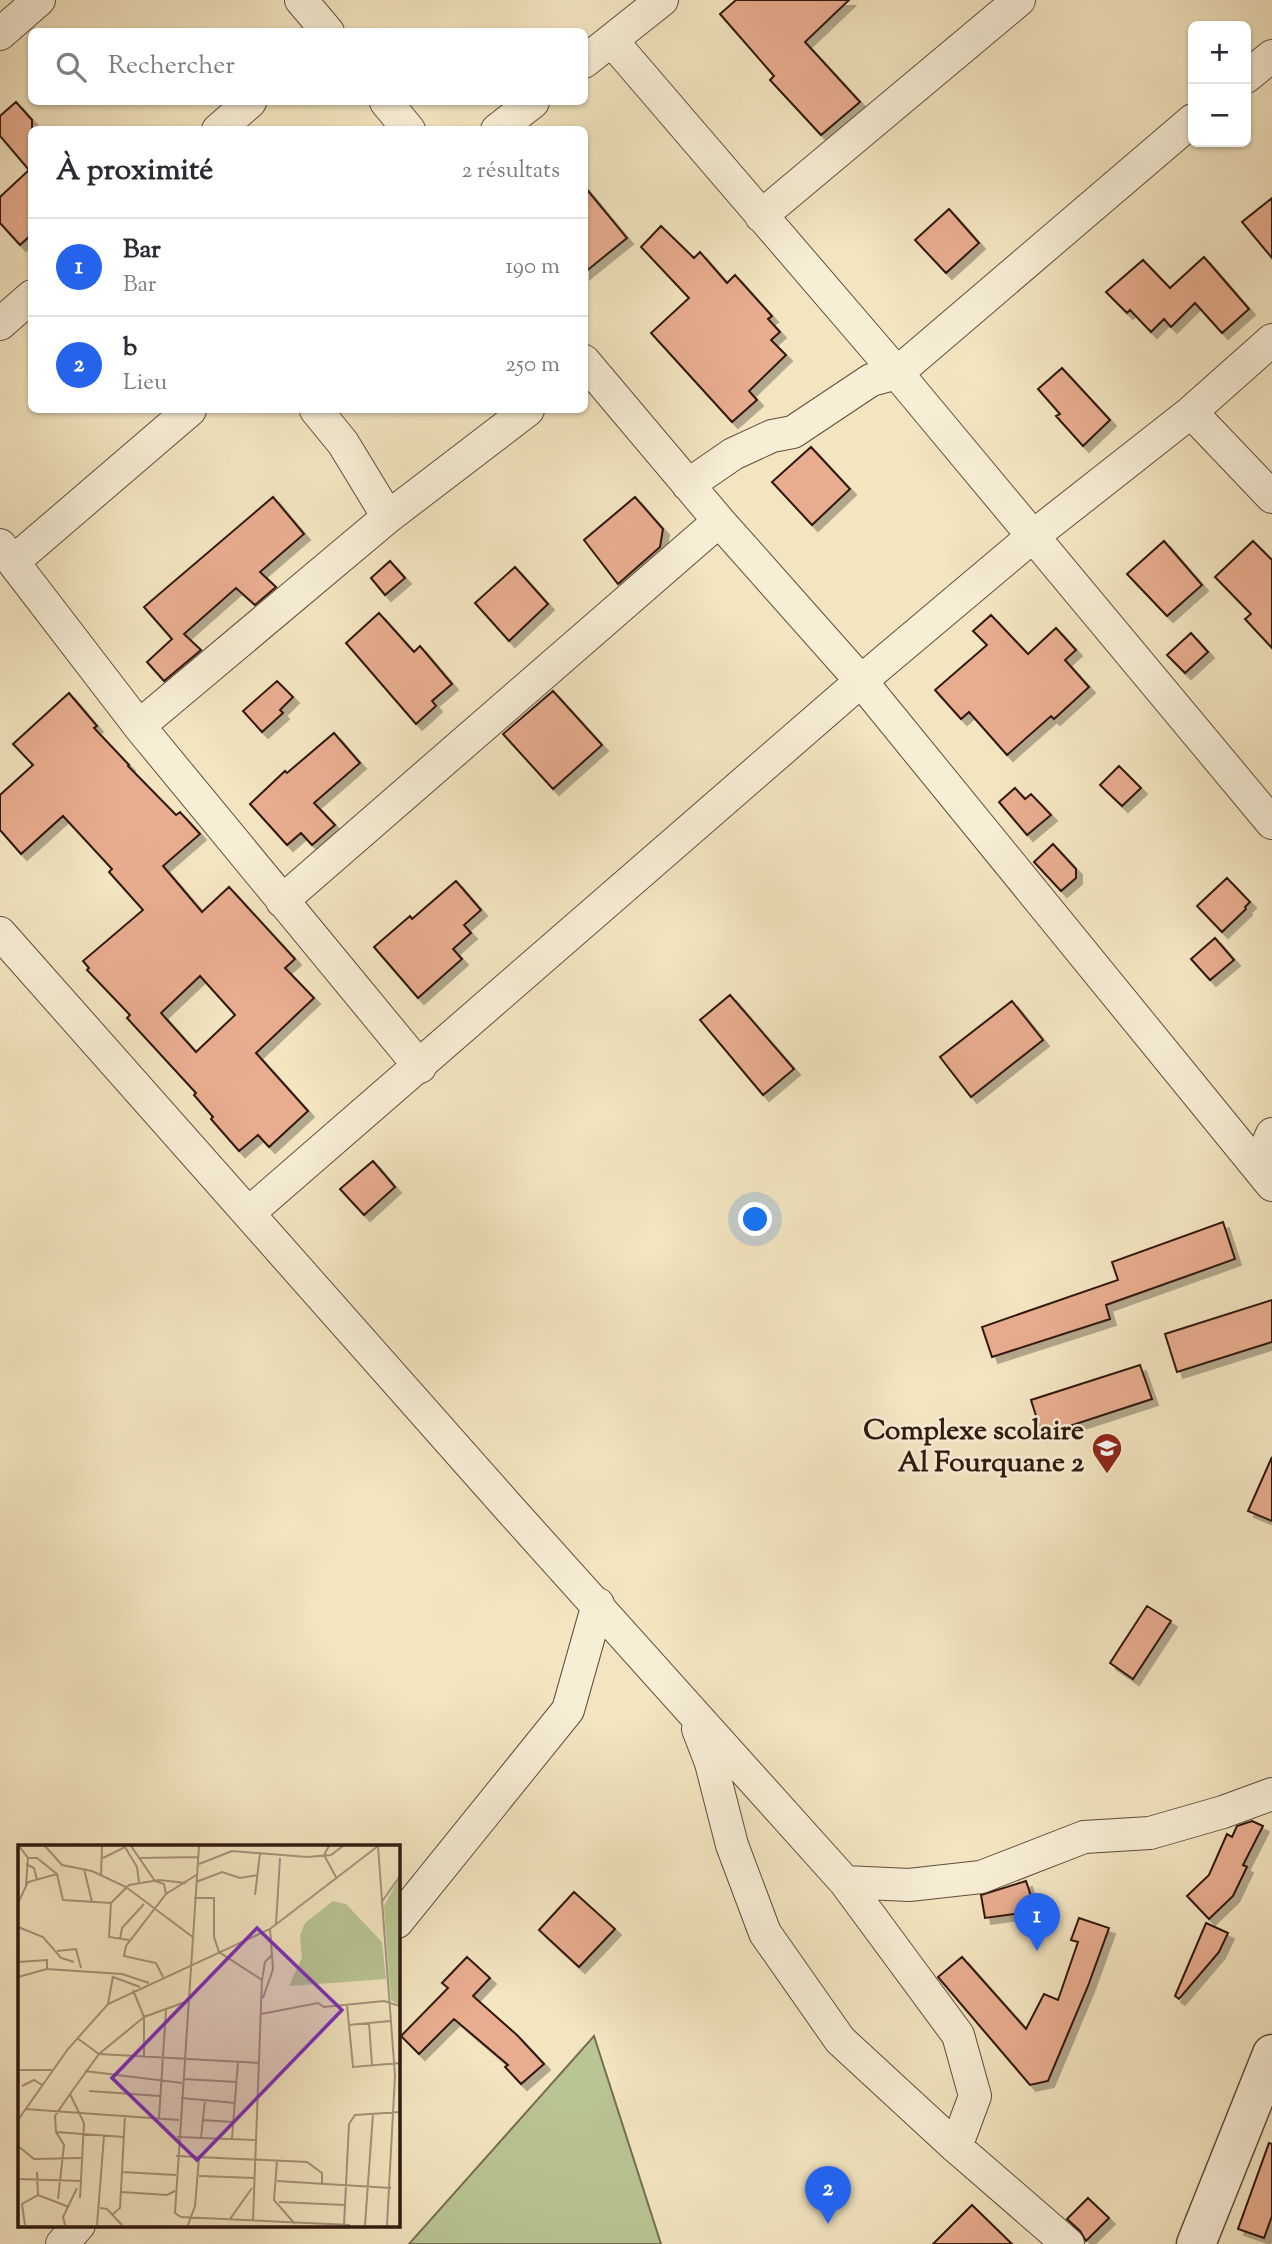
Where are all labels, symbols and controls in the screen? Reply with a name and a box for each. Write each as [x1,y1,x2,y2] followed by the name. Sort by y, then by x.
[1188,21,1251,147] map controls
[1188,21,1251,84] button: +
[28,28,588,105] search box
[52,48,90,86] icon: search
[108,48,235,85] text: Rechercher
[1188,84,1251,147] button: −
[56,150,213,193] text: À proximité
[461,155,560,188] text: 2 résultats
[123,232,161,269] text: Bar
[75,251,83,284] text: 1
[505,251,560,284] text: 190 m
[123,269,156,302] text: Bar
[123,330,137,367] text: b
[74,349,84,382] text: 2
[505,349,560,382] text: 250 m
[123,367,167,400] text: Lieu
[738,1202,772,1236] your location
[863,1412,1085,1484] place label: Complexe scolaire Al Fourquane 2
[1090,1431,1124,1475] school or university icon: Complexe scolaire Al Fourquane 2
[18,1845,399,2226] inset map
[1014,1893,1060,1951] pin: 1
[805,2166,851,2224] pin: 2

